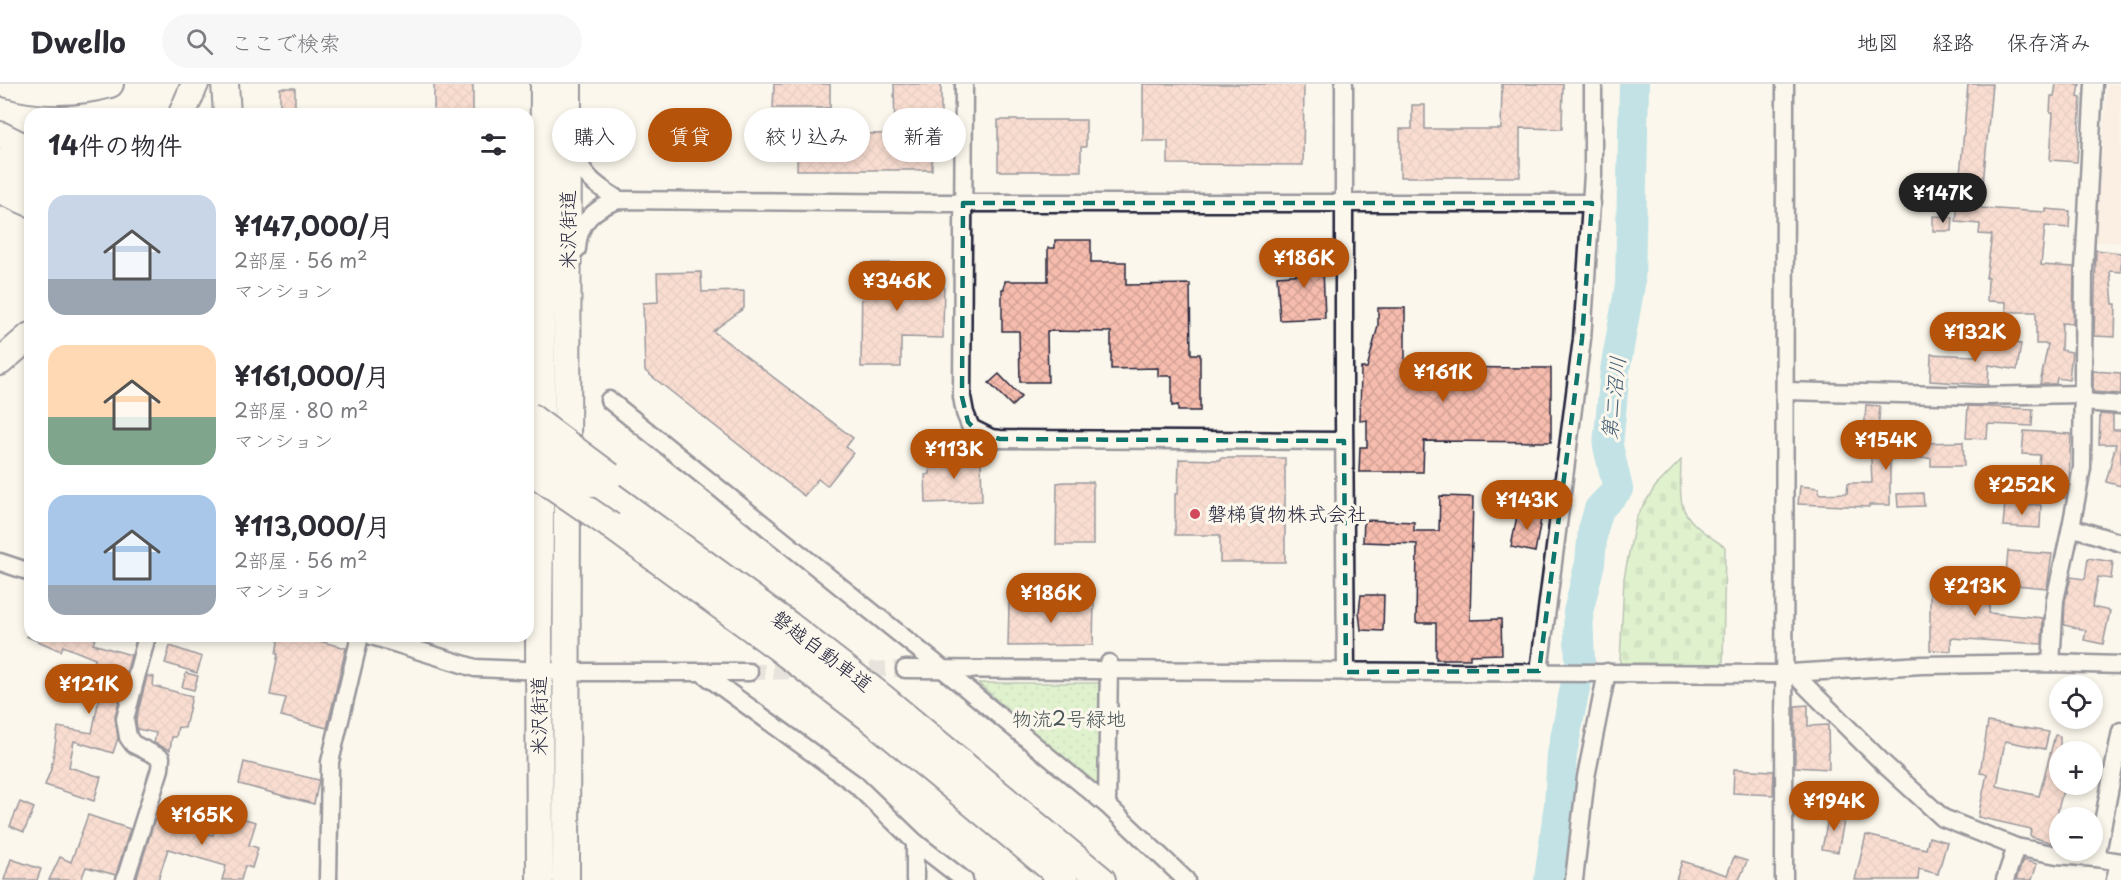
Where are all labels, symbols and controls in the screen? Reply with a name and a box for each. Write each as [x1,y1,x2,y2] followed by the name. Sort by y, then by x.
[162,14,582,68] search box
[30,20,126,63] text: Dwello
[183,25,216,58] icon: search
[231,25,341,58] text: ここで検索
[1857,25,1899,57] text: 地図
[1932,25,1974,57] text: 経路
[2007,25,2091,57] text: 保存済み
[552,108,636,162] chip: 購入
[648,108,732,162] chip: 賃貸
[744,108,870,162] chip: 絞り込み
[882,108,966,162] chip: 新着
[48,125,182,164] text: 14件の物件
[477,128,510,161] icon: filters
[1901,173,1985,224] pin: ¥147K
[1913,177,1973,207] text: ¥147K
[552,190,582,270] street label: 米沢街道
[234,206,394,245] text: ¥147,000/月
[96,219,168,291] icon: home
[1262,238,1346,289] pin: ¥186K
[1273,242,1335,272] text: ¥186K
[234,245,368,275] text: 2部屋 · 56 m²
[855,261,939,312] pin: ¥346K
[863,265,932,295] text: ¥346K
[234,275,333,305] text: マンション
[1933,312,2017,363] pin: ¥132K
[1944,316,2006,346] text: ¥132K
[1401,352,1485,403] pin: ¥161K
[1592,354,1632,441] water label: 第二沼川
[234,356,390,395] text: ¥161,000/月
[1413,356,1473,386] text: ¥161K
[96,369,168,441] icon: home
[234,395,368,425] text: 2部屋 · 80 m²
[1844,420,1928,471] pin: ¥154K
[1855,424,1917,454] text: ¥154K
[234,425,333,455] text: マンション
[912,429,996,480] pin: ¥113K
[924,433,984,463] text: ¥113K
[1980,465,2064,516] pin: ¥252K
[1988,469,2056,499] text: ¥252K
[1485,480,1569,531] pin: ¥143K
[1496,484,1558,514] text: ¥143K
[1207,498,1367,528] place label: 磐梯貨物株式会社
[234,506,391,545] text: ¥113,000/月
[1188,507,1202,521] marker: 磐梯貨物株式会社
[96,519,168,591] icon: home
[234,545,368,575] text: 2部屋 · 56 m²
[1933,566,2017,617] pin: ¥213K
[1944,570,2006,600] text: ¥213K
[1009,573,1093,624] pin: ¥186K
[234,575,333,605] text: マンション
[1020,577,1082,607] text: ¥186K
[766,602,880,698] street label: 磐越自動車道
[47,664,131,715] pin: ¥121K
[59,668,119,698] text: ¥121K
[2049,675,2103,861] map controls
[2049,675,2103,729] button: locate
[523,676,553,756] street label: 米沢街道
[1012,703,1126,733] park label: 物流2号緑地
[2049,741,2103,795] button: +
[1792,781,1876,832] pin: ¥194K
[1803,785,1865,815] text: ¥194K
[160,795,244,846] pin: ¥165K
[171,799,233,829] text: ¥165K
[2049,807,2103,861] button: −

